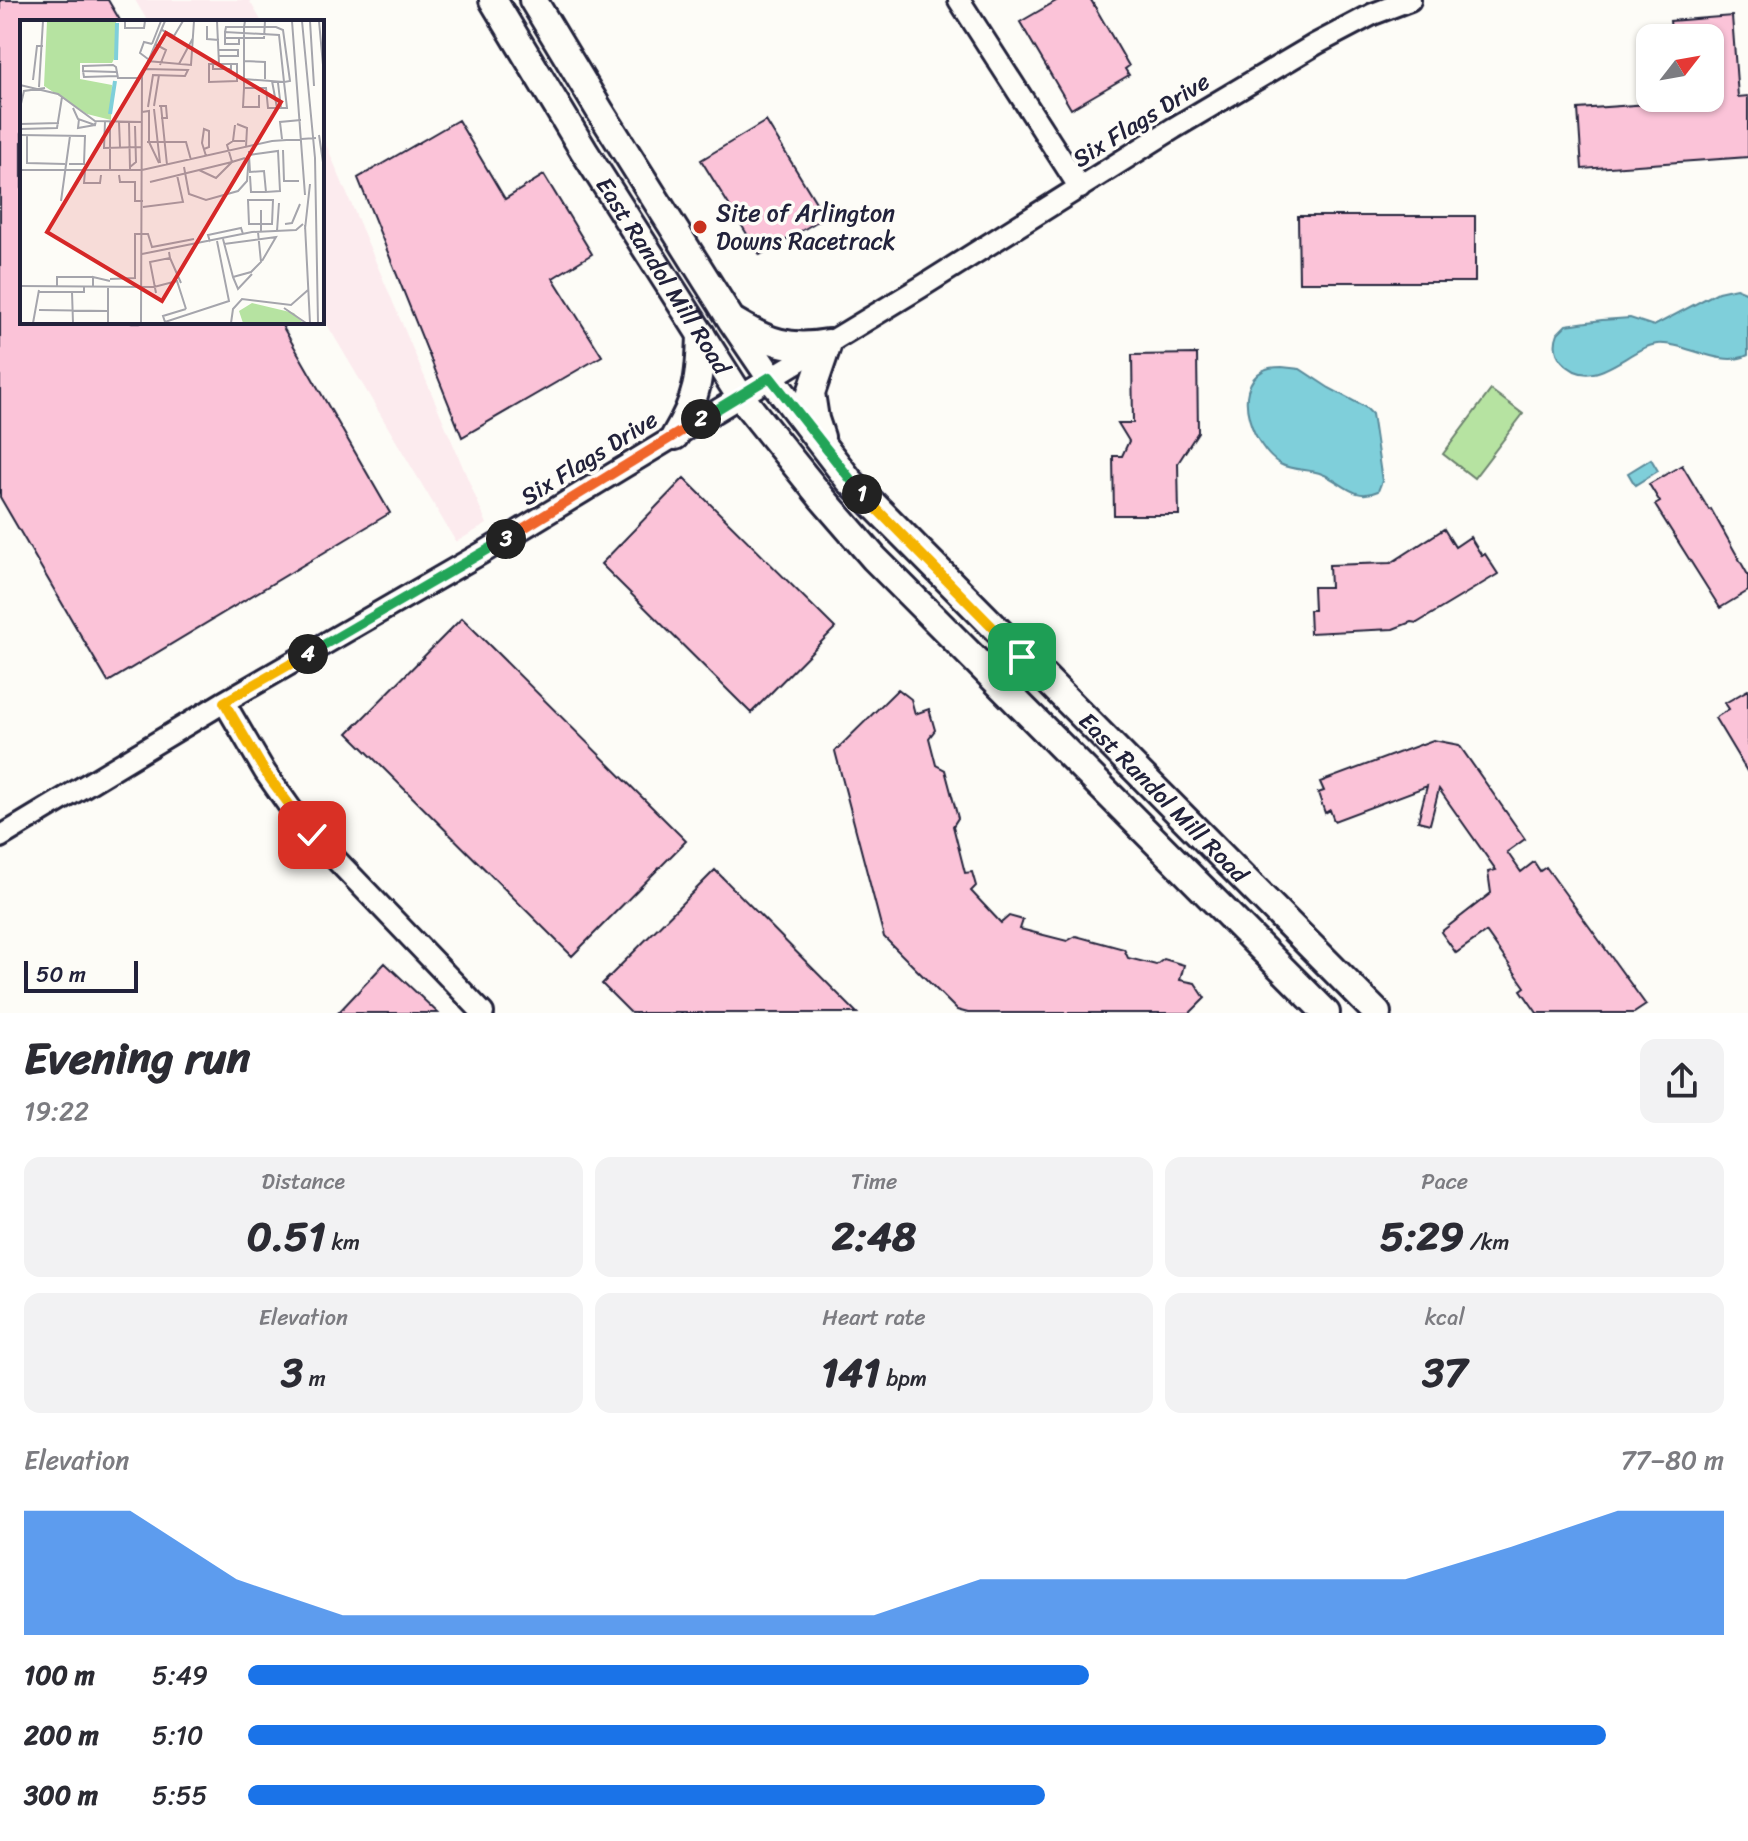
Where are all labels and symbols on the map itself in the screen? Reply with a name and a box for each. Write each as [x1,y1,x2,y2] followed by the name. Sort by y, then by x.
[20,20,324,324] inset map
[1636,24,1724,112] north arrow
[1064,61,1218,179] street label: Six Flags Drive
[584,168,743,384] street label: East Randol Mill Road
[716,192,896,262] place label: Site of Arlington Downs Racetrack
[691,218,709,236] marker: Site of Arlington Downs Racetrack
[512,399,666,517] street label: Six Flags Drive
[681,399,721,439] pin: 2
[842,474,882,514] pin: 1
[486,519,526,559] pin: 3
[988,623,1056,691] pin
[288,634,328,674] pin: 4
[1068,702,1260,894] street label: East Randol Mill Road
[278,801,346,869] pin
[24,957,138,993] scale bar

